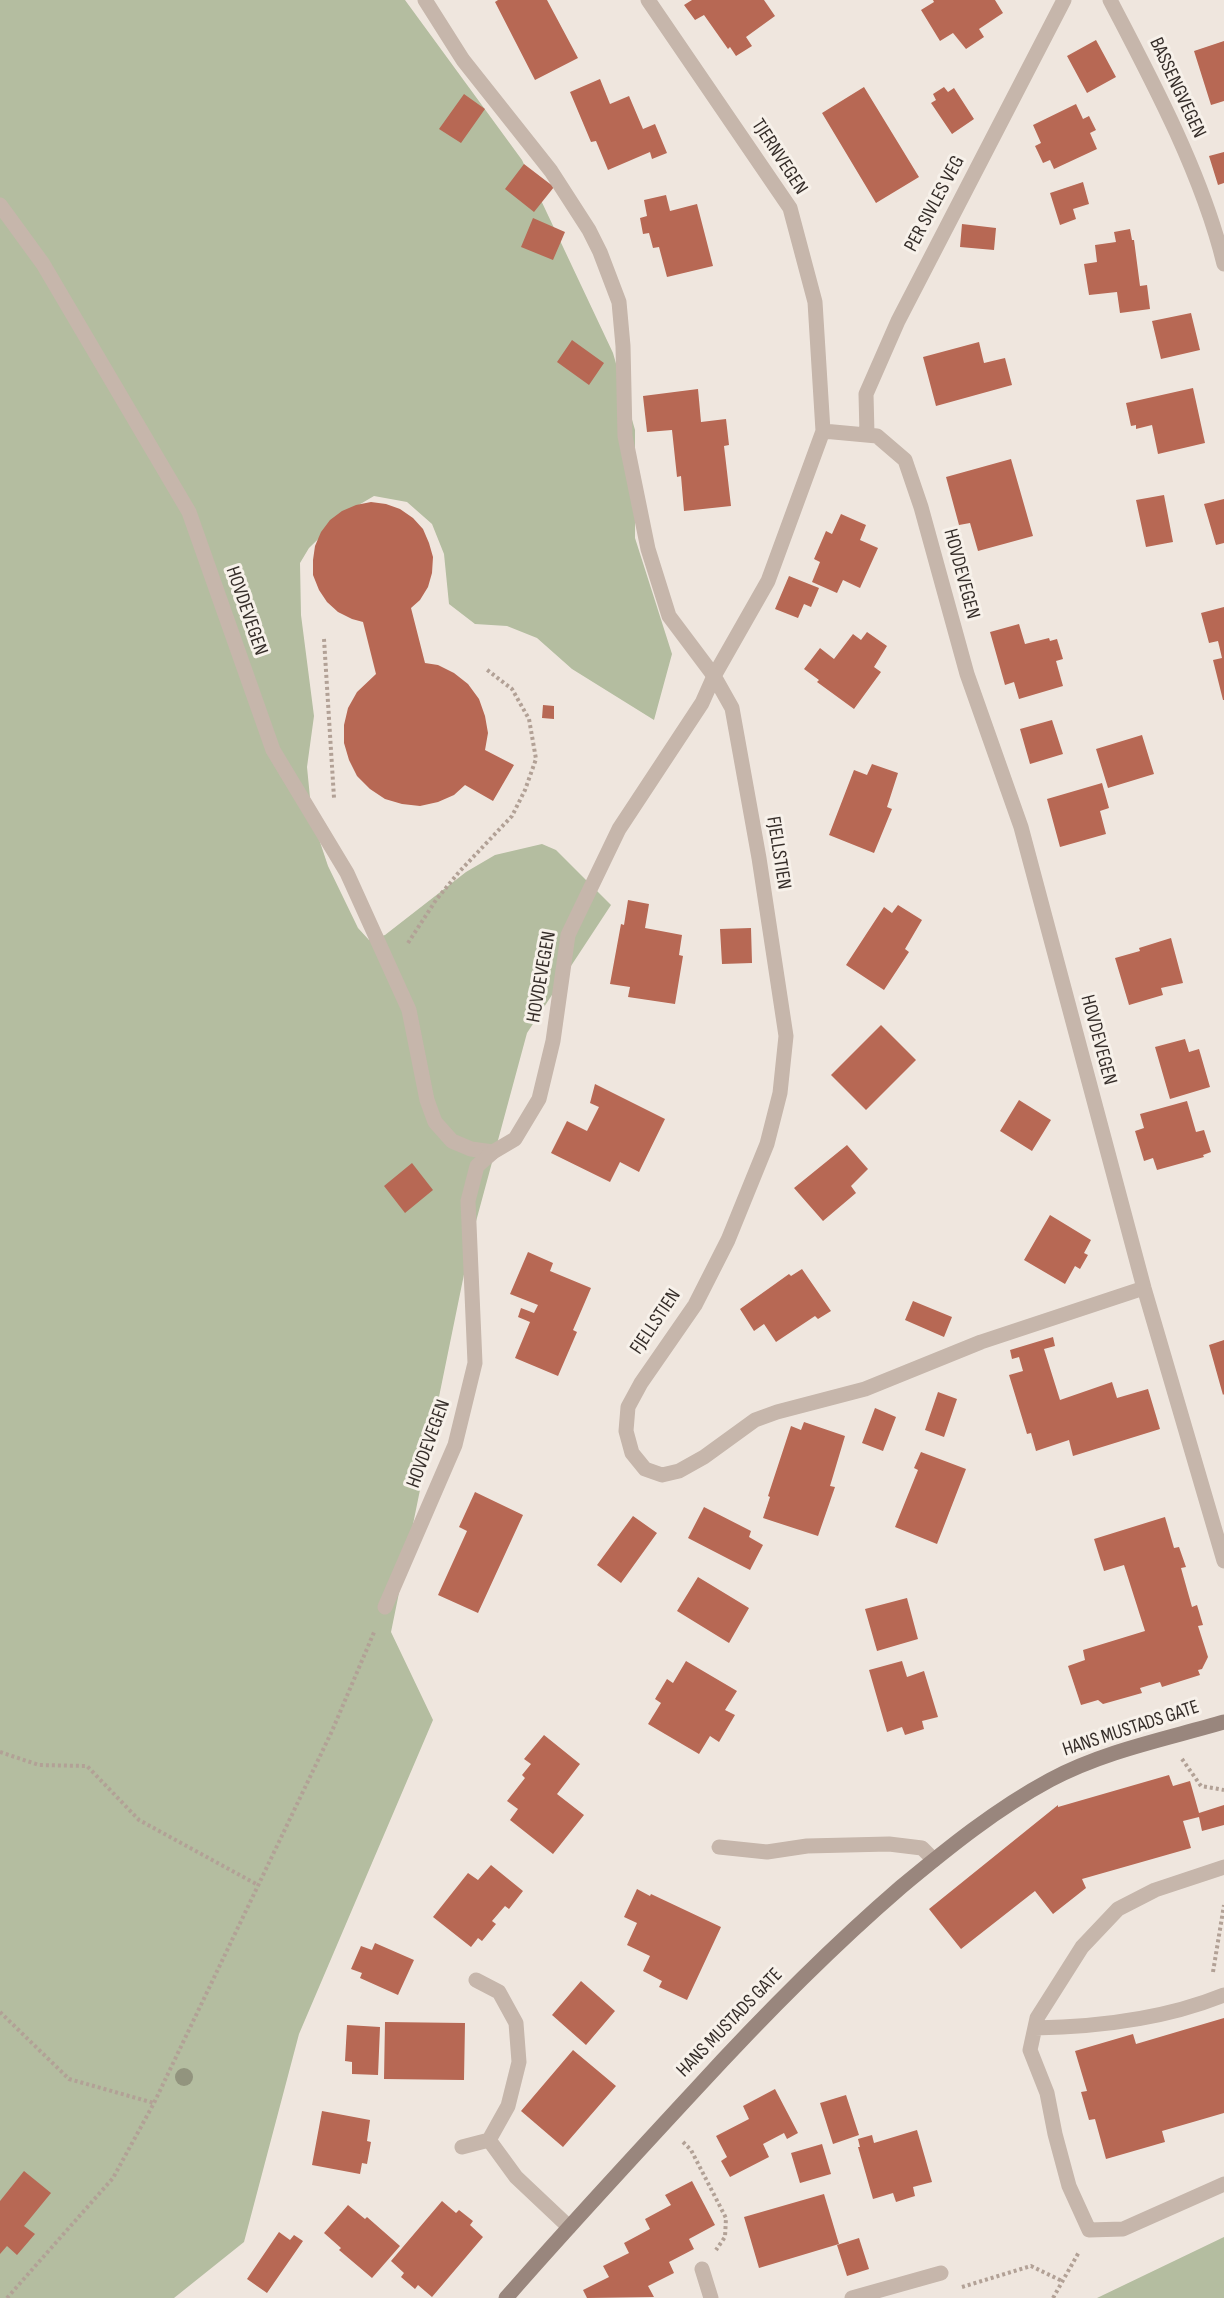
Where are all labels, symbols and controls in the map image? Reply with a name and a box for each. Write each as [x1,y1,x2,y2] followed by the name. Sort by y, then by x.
[1143,34,1211,142] street label: BASSENGVEGEN
[746,115,812,199] street label: TJERNVEGEN
[900,152,970,256] street label: PER SIVLES VEG
[937,526,985,622] street label: HOVDEVEGEN
[220,563,272,659] street label: HOVDEVEGEN
[760,815,796,891] street label: FJELLSTIEN
[522,929,562,1025] street label: HOVDEVEGEN
[1074,992,1122,1088] street label: HOVDEVEGEN
[625,1285,687,1359] street label: FJELLSTIEN
[402,1396,456,1492] street label: HOVDEVEGEN
[1060,1696,1202,1762] street label: HANS MUSTADS GATE
[672,1963,788,2083] street label: HANS MUSTADS GATE

